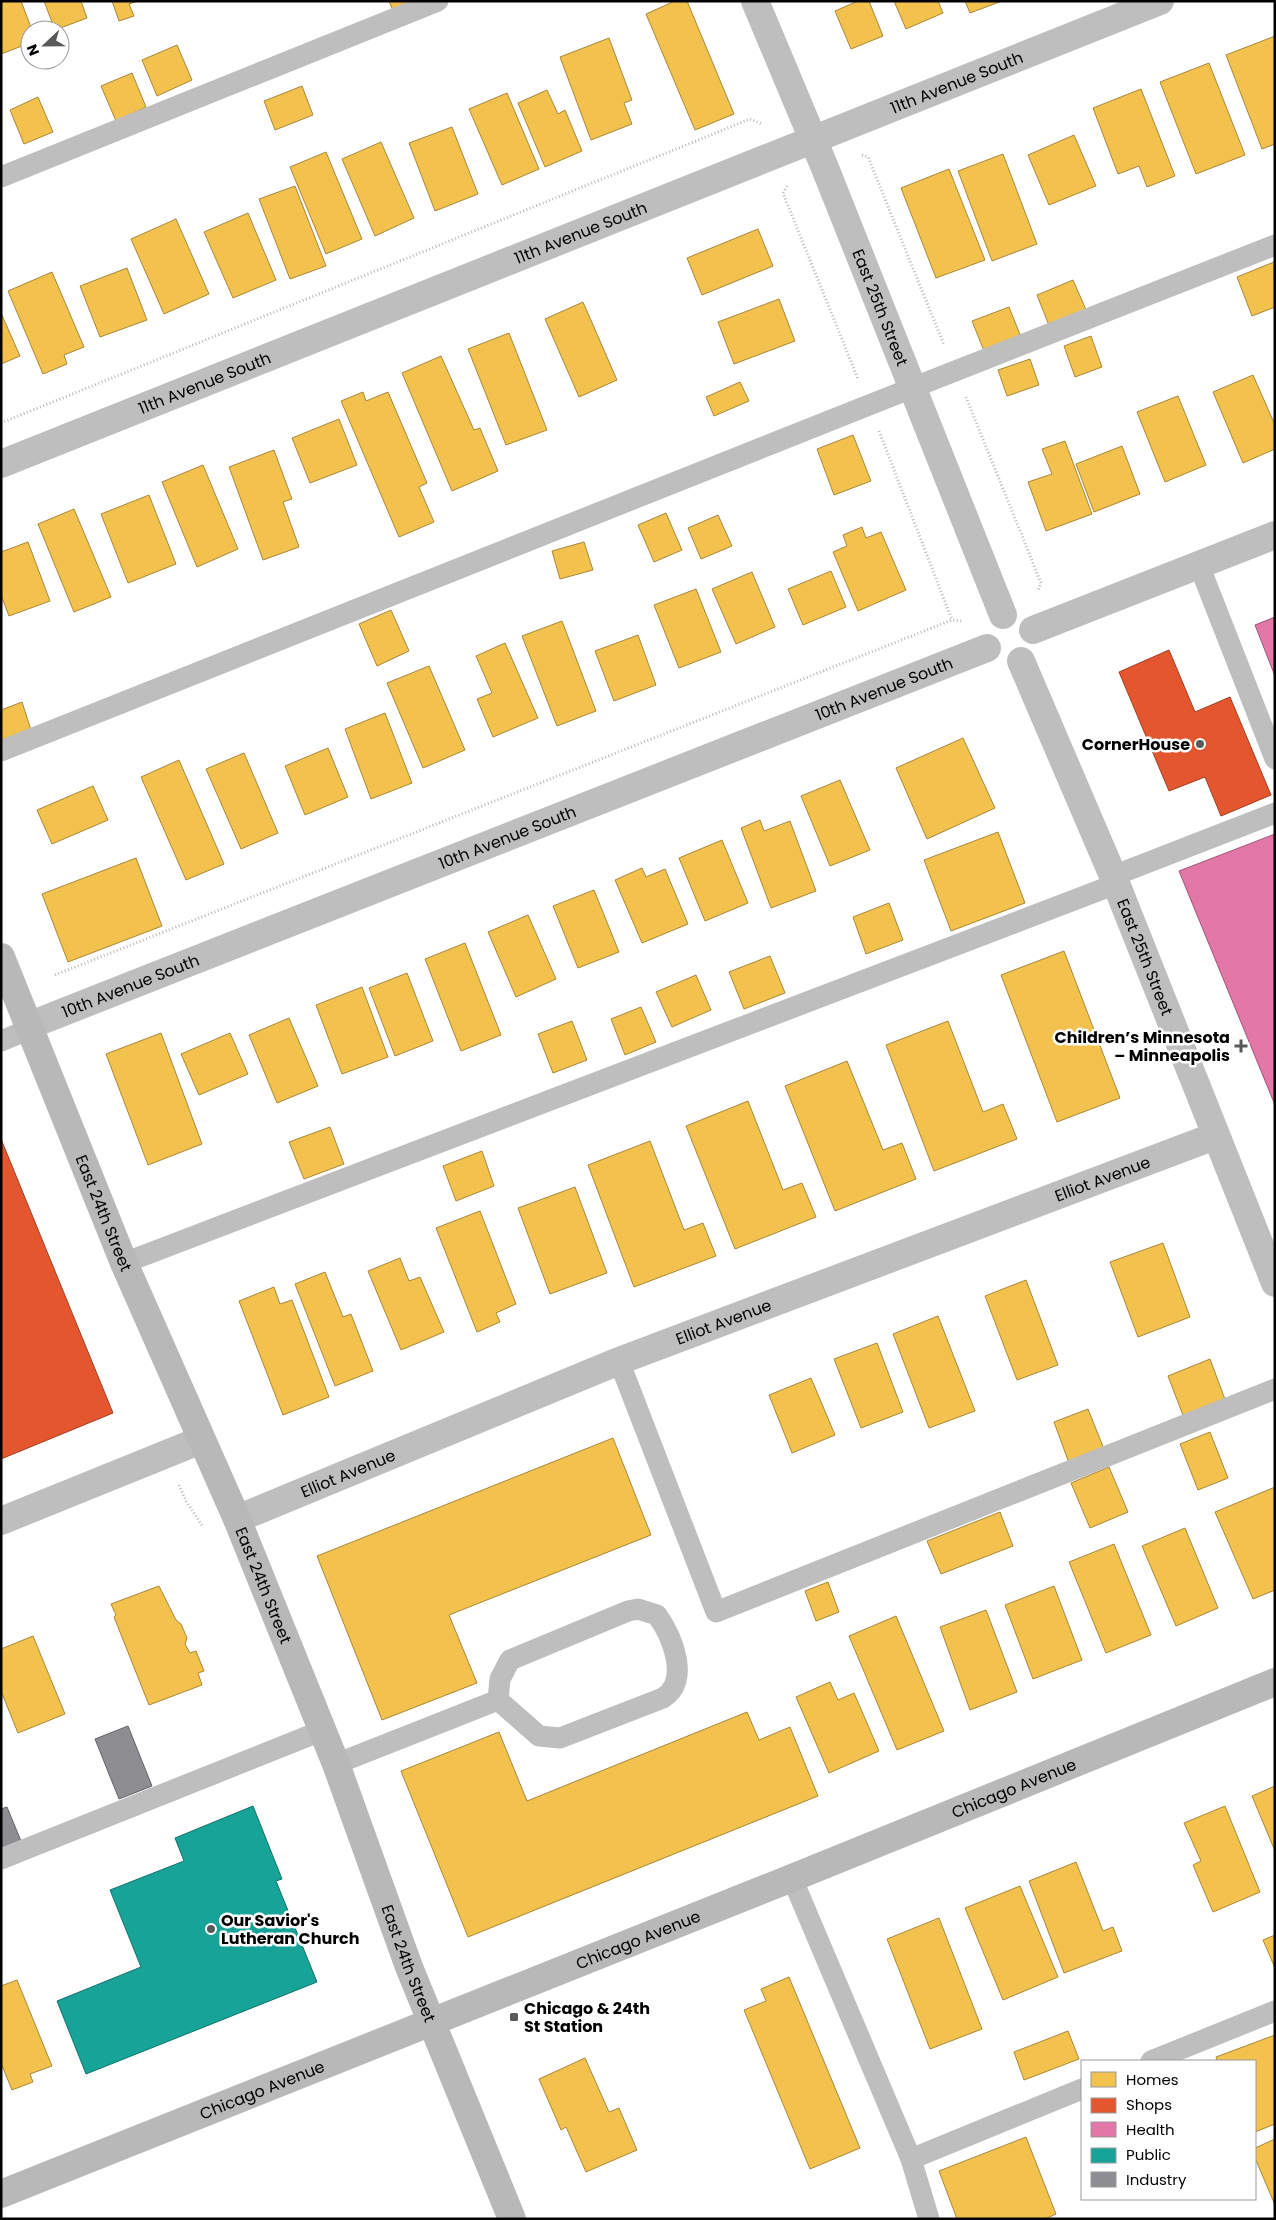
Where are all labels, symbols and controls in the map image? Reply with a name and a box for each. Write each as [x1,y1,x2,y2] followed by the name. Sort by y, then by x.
[20,20,70,70] north arrow
[22,41,44,58] text: N
[887,46,1026,120] street label: 11th Avenue South
[511,196,650,270] street label: 11th Avenue South
[846,246,914,369] street label: East 25th Street
[135,346,274,420] street label: 11th Avenue South
[812,652,956,727] street label: 10th Avenue South
[1082,733,1190,756] place label: CornerHouse
[1194,738,1206,750] marker: CornerHouse
[435,800,579,875] street label: 10th Avenue South
[1111,895,1178,1019] street label: East 25th Street
[58,949,203,1024] street label: 10th Avenue South
[1055,1026,1230,1067] place label: Children’s Minnesota – Minneapolis
[1234,1039,1248,1053] marker: Children’s Minnesota – Minneapolis
[1051,1150,1154,1208] street label: Elliot Avenue
[70,1151,137,1276] street label: East 24th Street
[673,1294,775,1351] street label: Elliot Avenue
[297,1444,399,1503] street label: Elliot Avenue
[229,1524,297,1647] street label: East 24th Street
[948,1753,1080,1824] street label: Chicago Avenue
[376,1902,441,2026] street label: East 24th Street
[572,1905,704,1975] street label: Chicago Avenue
[221,1909,360,1950] place label: Our Savior's Lutheran Church
[205,1923,217,1935] marker: Our Savior's Lutheran Church
[524,1997,650,2038] place label: Chicago & 24th St Station
[508,2011,520,2023] marker: Chicago & 24th St Station
[196,2055,328,2125] street label: Chicago Avenue
[1081,2060,1256,2200] legend
[1126,2069,1179,2090] text: Homes
[1126,2094,1172,2115] text: Shops
[1126,2119,1175,2140] text: Health
[1126,2144,1171,2165] text: Public
[1126,2169,1187,2190] text: Industry

